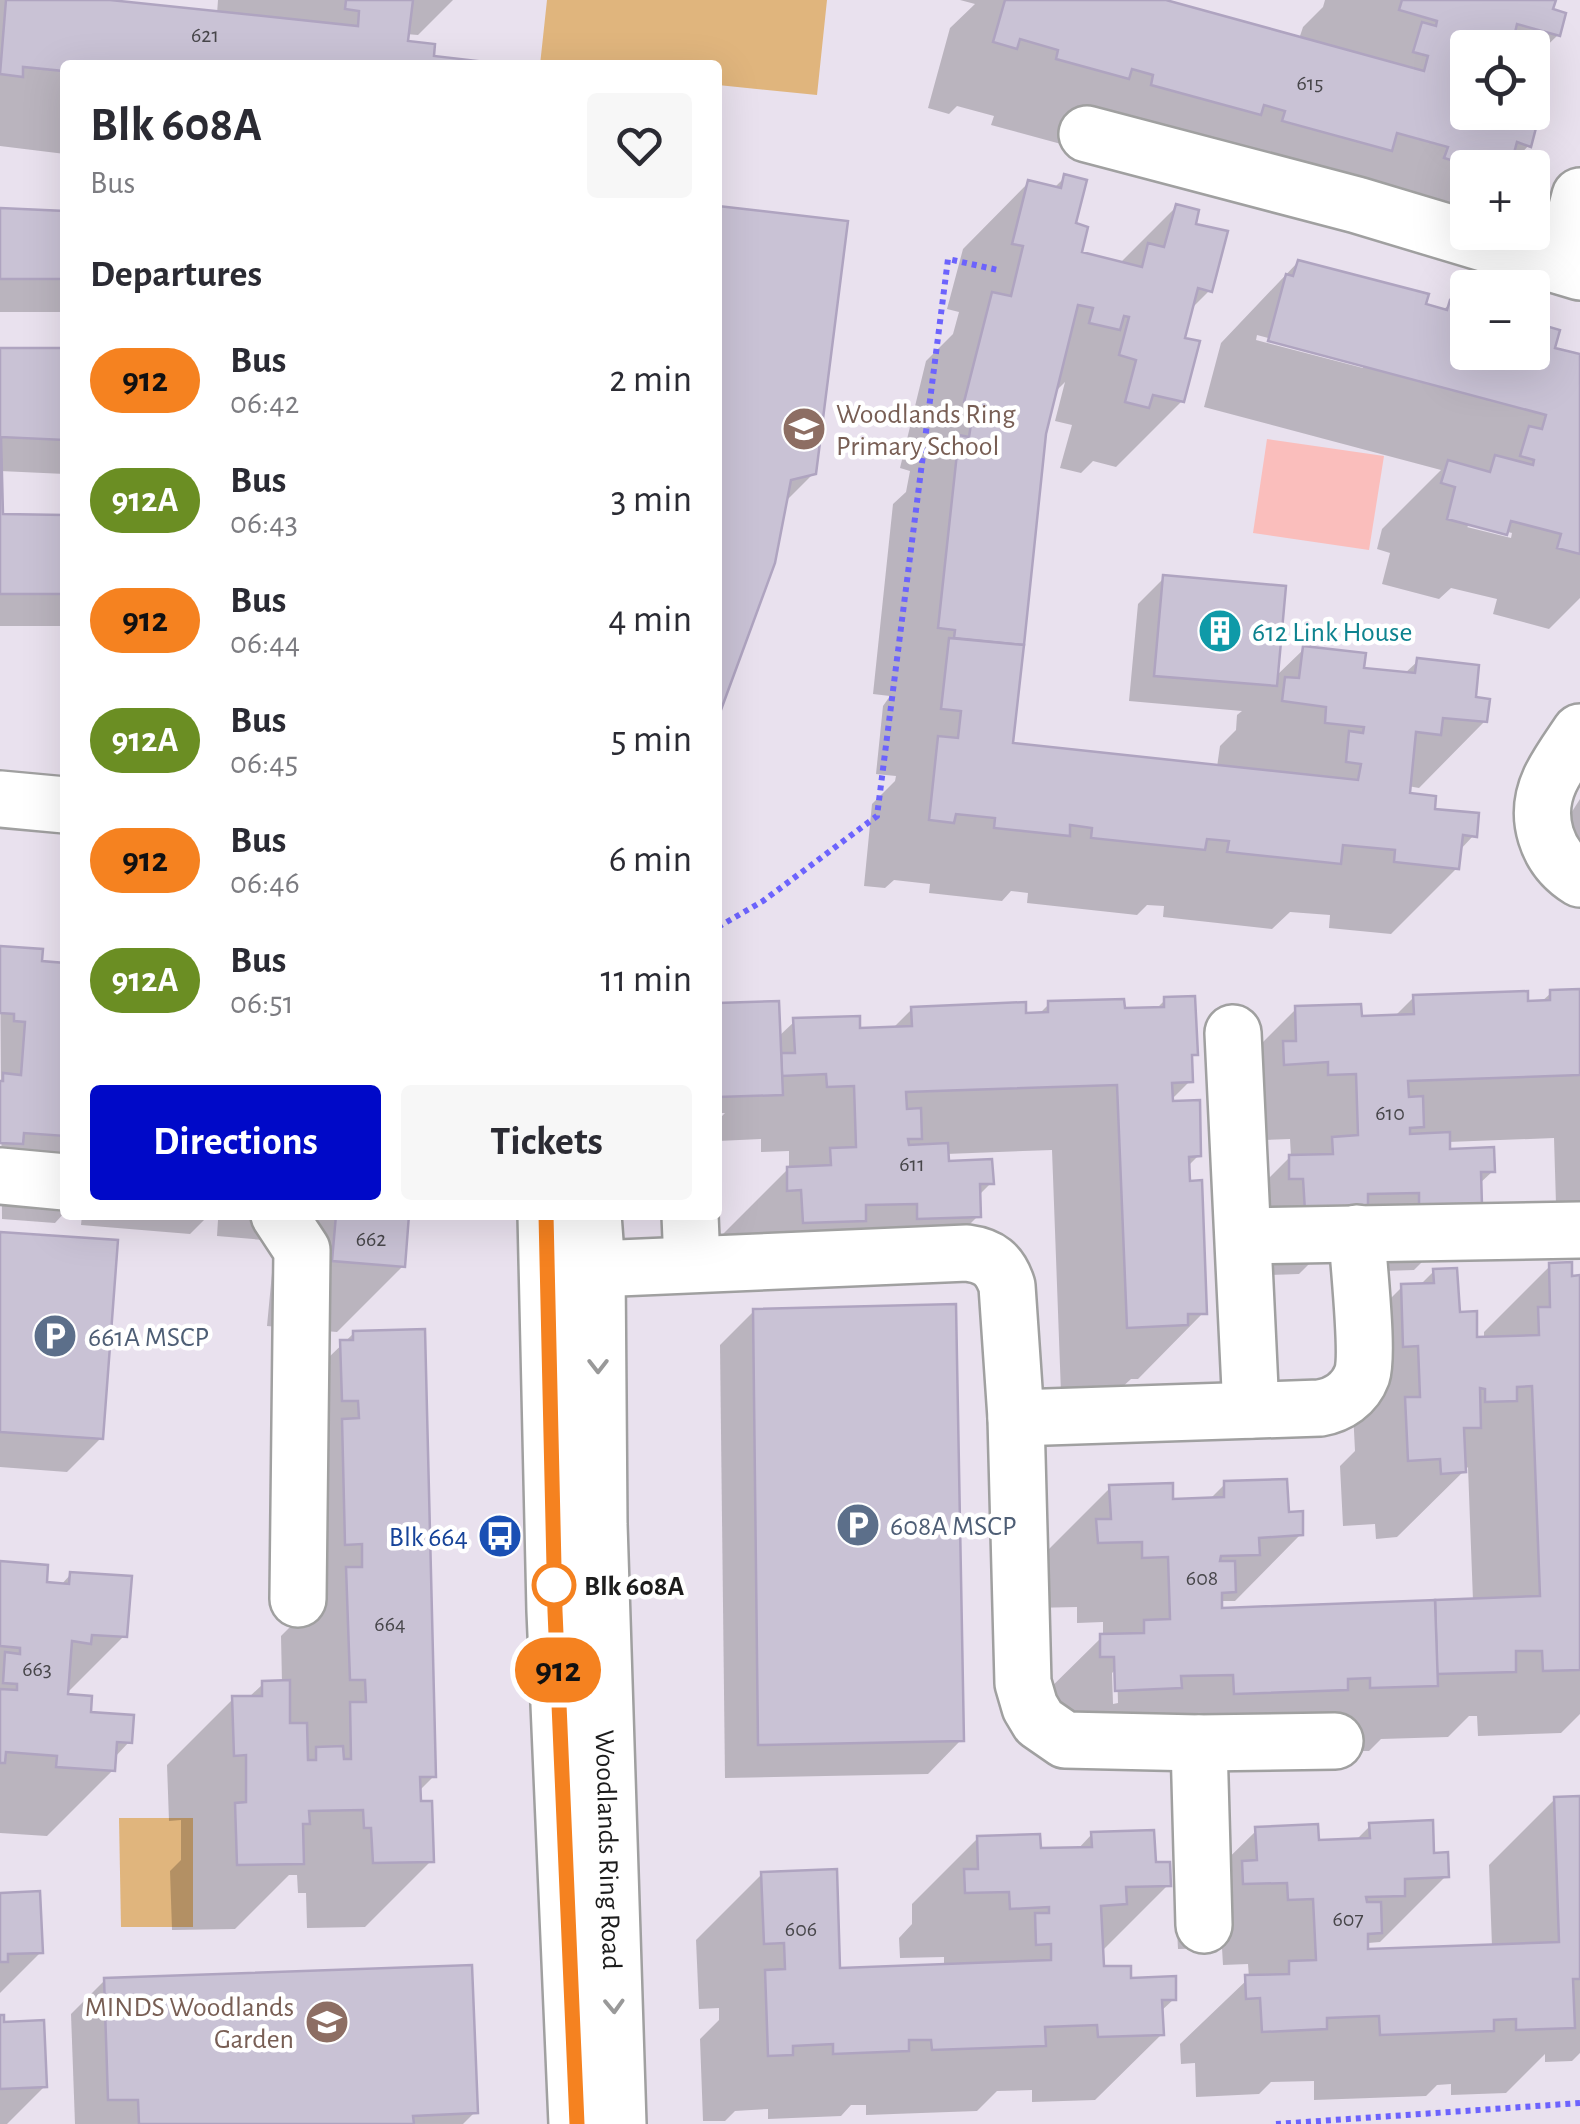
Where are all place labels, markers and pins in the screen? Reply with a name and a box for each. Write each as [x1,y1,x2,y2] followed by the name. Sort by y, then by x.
[836,401,1016,461] place label: Woodlands Ring Primary School
[781,406,827,452] school or university icon: Woodlands Ring Primary School
[1197,608,1243,654] building icon: 612 Link House
[1252,619,1412,647] place label: 612 Link House
[32,1313,78,1359] parking icon: 661A MSCP
[88,1324,209,1352] place label: 661A MSCP
[835,1502,881,1548] parking icon: 608A MSCP
[477,1513,523,1559] bus stop icon: Blk 664
[890,1513,1016,1541] place label: 608A MSCP
[389,1524,468,1552] place label: Blk 664
[533,1564,575,1606] marker: Blk 608A
[584,1573,685,1601] place label: Blk 608A
[85,1994,294,2054] place label: MINDS Woodlands Garden
[304,1999,350,2045] school or university icon: MINDS Woodlands Garden

